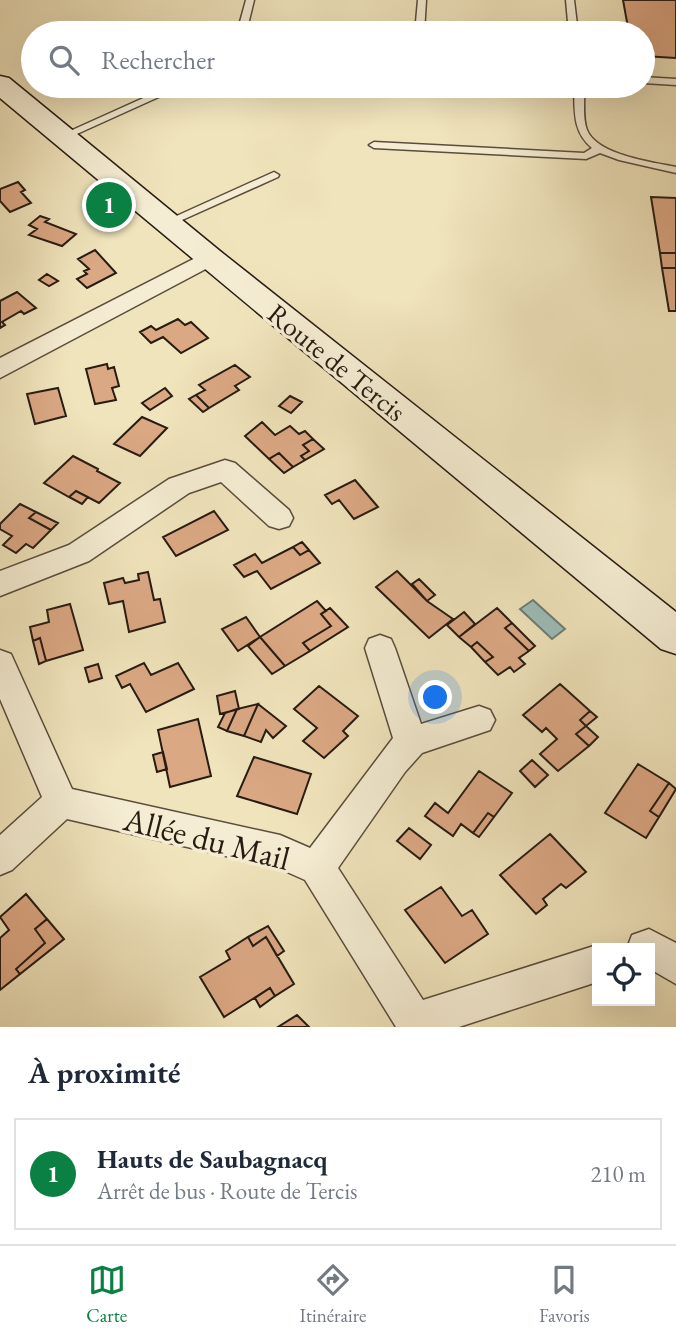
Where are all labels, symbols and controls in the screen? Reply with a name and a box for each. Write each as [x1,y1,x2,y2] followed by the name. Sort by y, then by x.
[21,21,655,98] search box
[45,41,83,79] icon: search
[101,43,215,77] text: Rechercher
[86,179,132,231] pin: 1
[260,295,414,429] street label: Route de Tercis
[418,680,452,714] your location
[118,797,294,880] street label: Allée du Mail
[592,943,655,1006] map controls
[592,943,655,1006] button: locate
[28,1053,180,1092] text: À proximité
[97,1142,327,1176] text: Hauts de Saubagnacq
[47,1159,59,1189] text: 1
[590,1159,646,1189] text: 210 m
[97,1176,357,1206] text: Arrêt de bus · Route de Tercis
[86,1261,127,1328] tab: Carte
[300,1261,366,1328] tab: Itinéraire
[539,1261,590,1328] tab: Favoris

